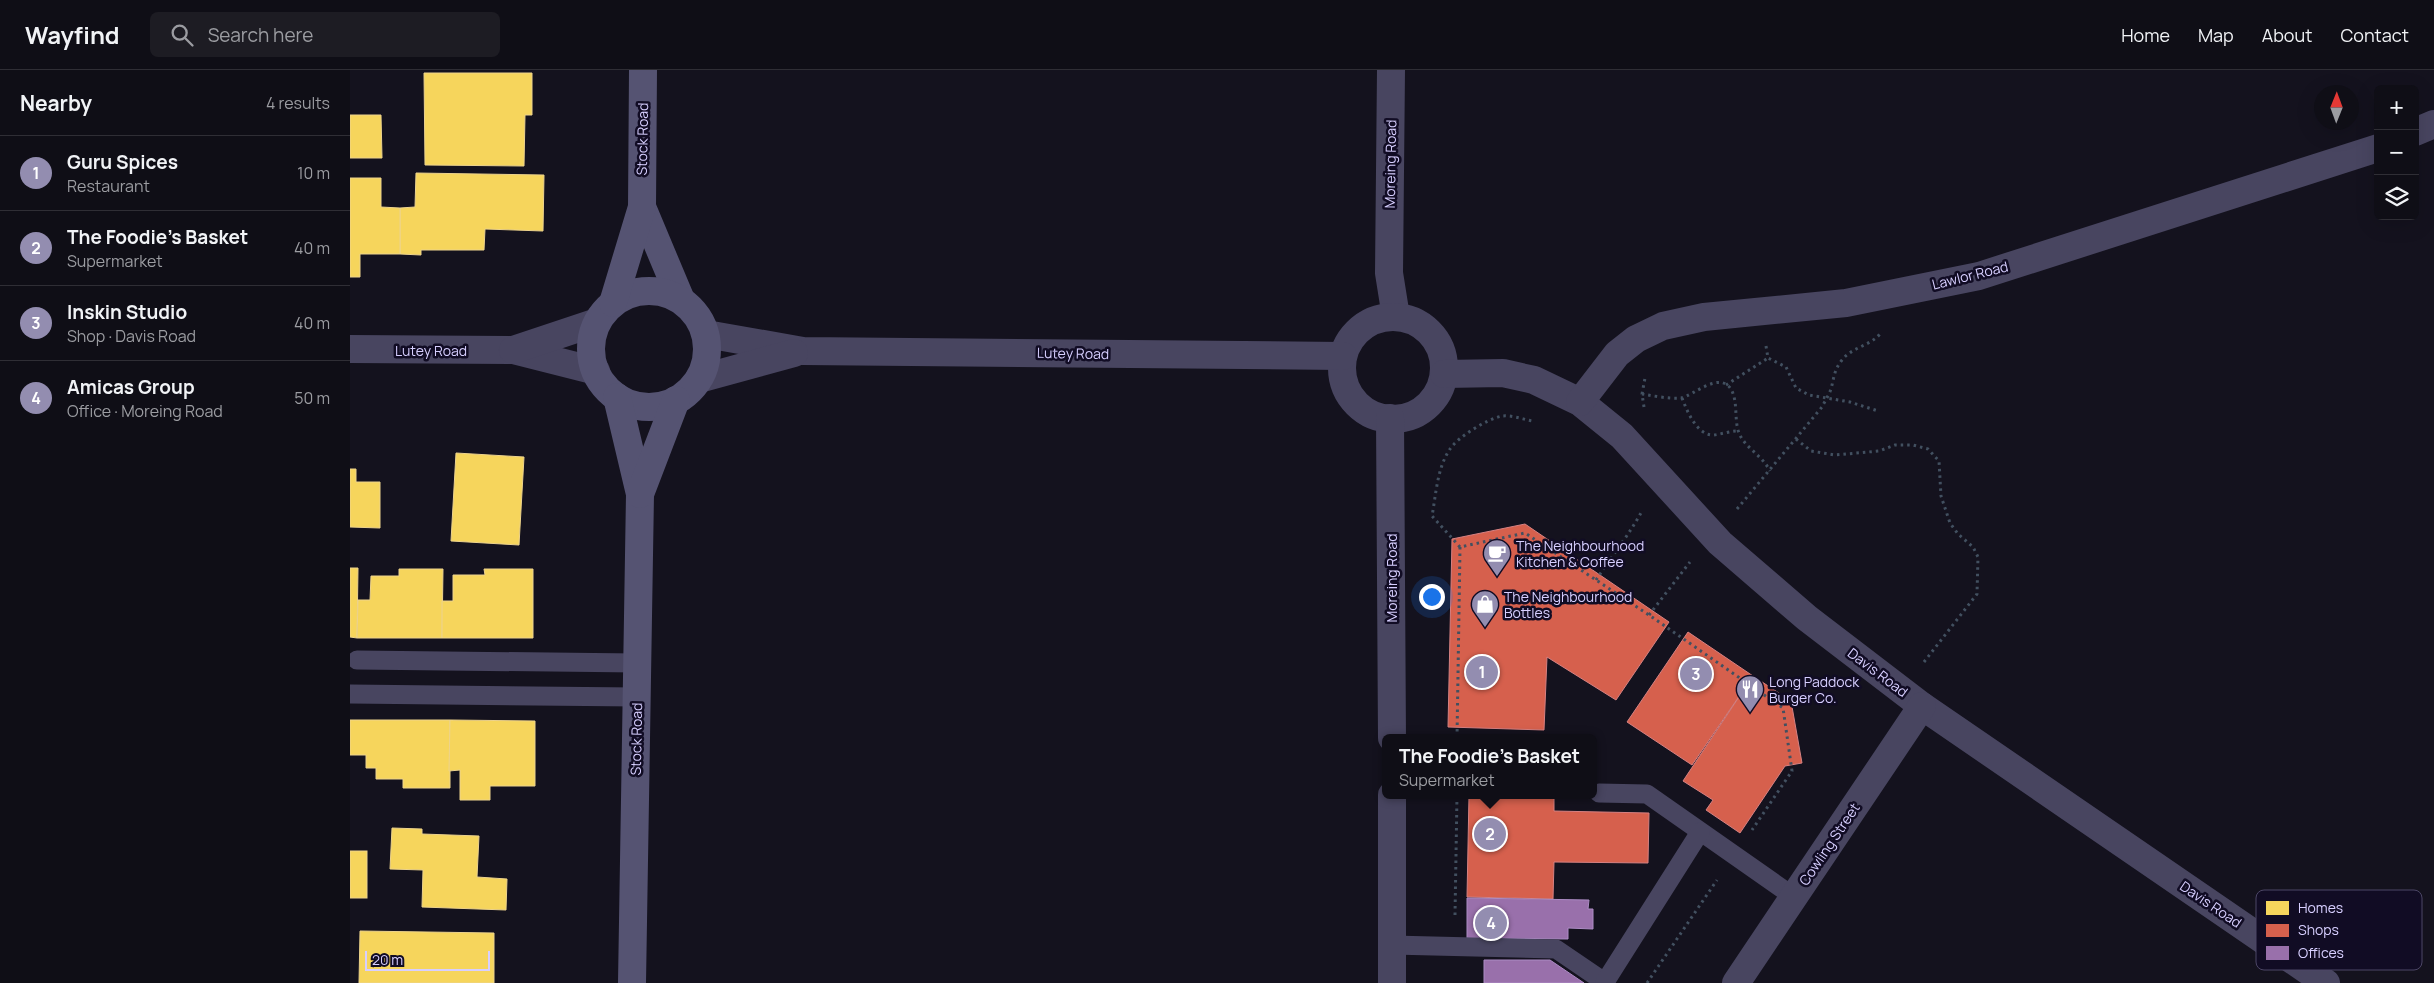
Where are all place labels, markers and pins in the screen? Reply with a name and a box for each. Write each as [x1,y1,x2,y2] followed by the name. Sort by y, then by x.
[1516,536,1644,571] place label: The Neighbourhood Kitchen & Coffee
[1482,538,1512,577] cafe icon: The Neighbourhood Kitchen & Coffee
[1504,587,1632,622] place label: The Neighbourhood Bottles
[1470,589,1500,628] shop icon: The Neighbourhood Bottles
[1466,653,1498,691] pin: 1
[1680,655,1712,693] pin: 3
[1769,672,1860,707] place label: Long Paddock Burger Co.
[1735,674,1765,713] restaurant icon: Long Paddock Burger Co.
[1474,815,1506,853] pin: 2
[1475,904,1507,942] pin: 4

